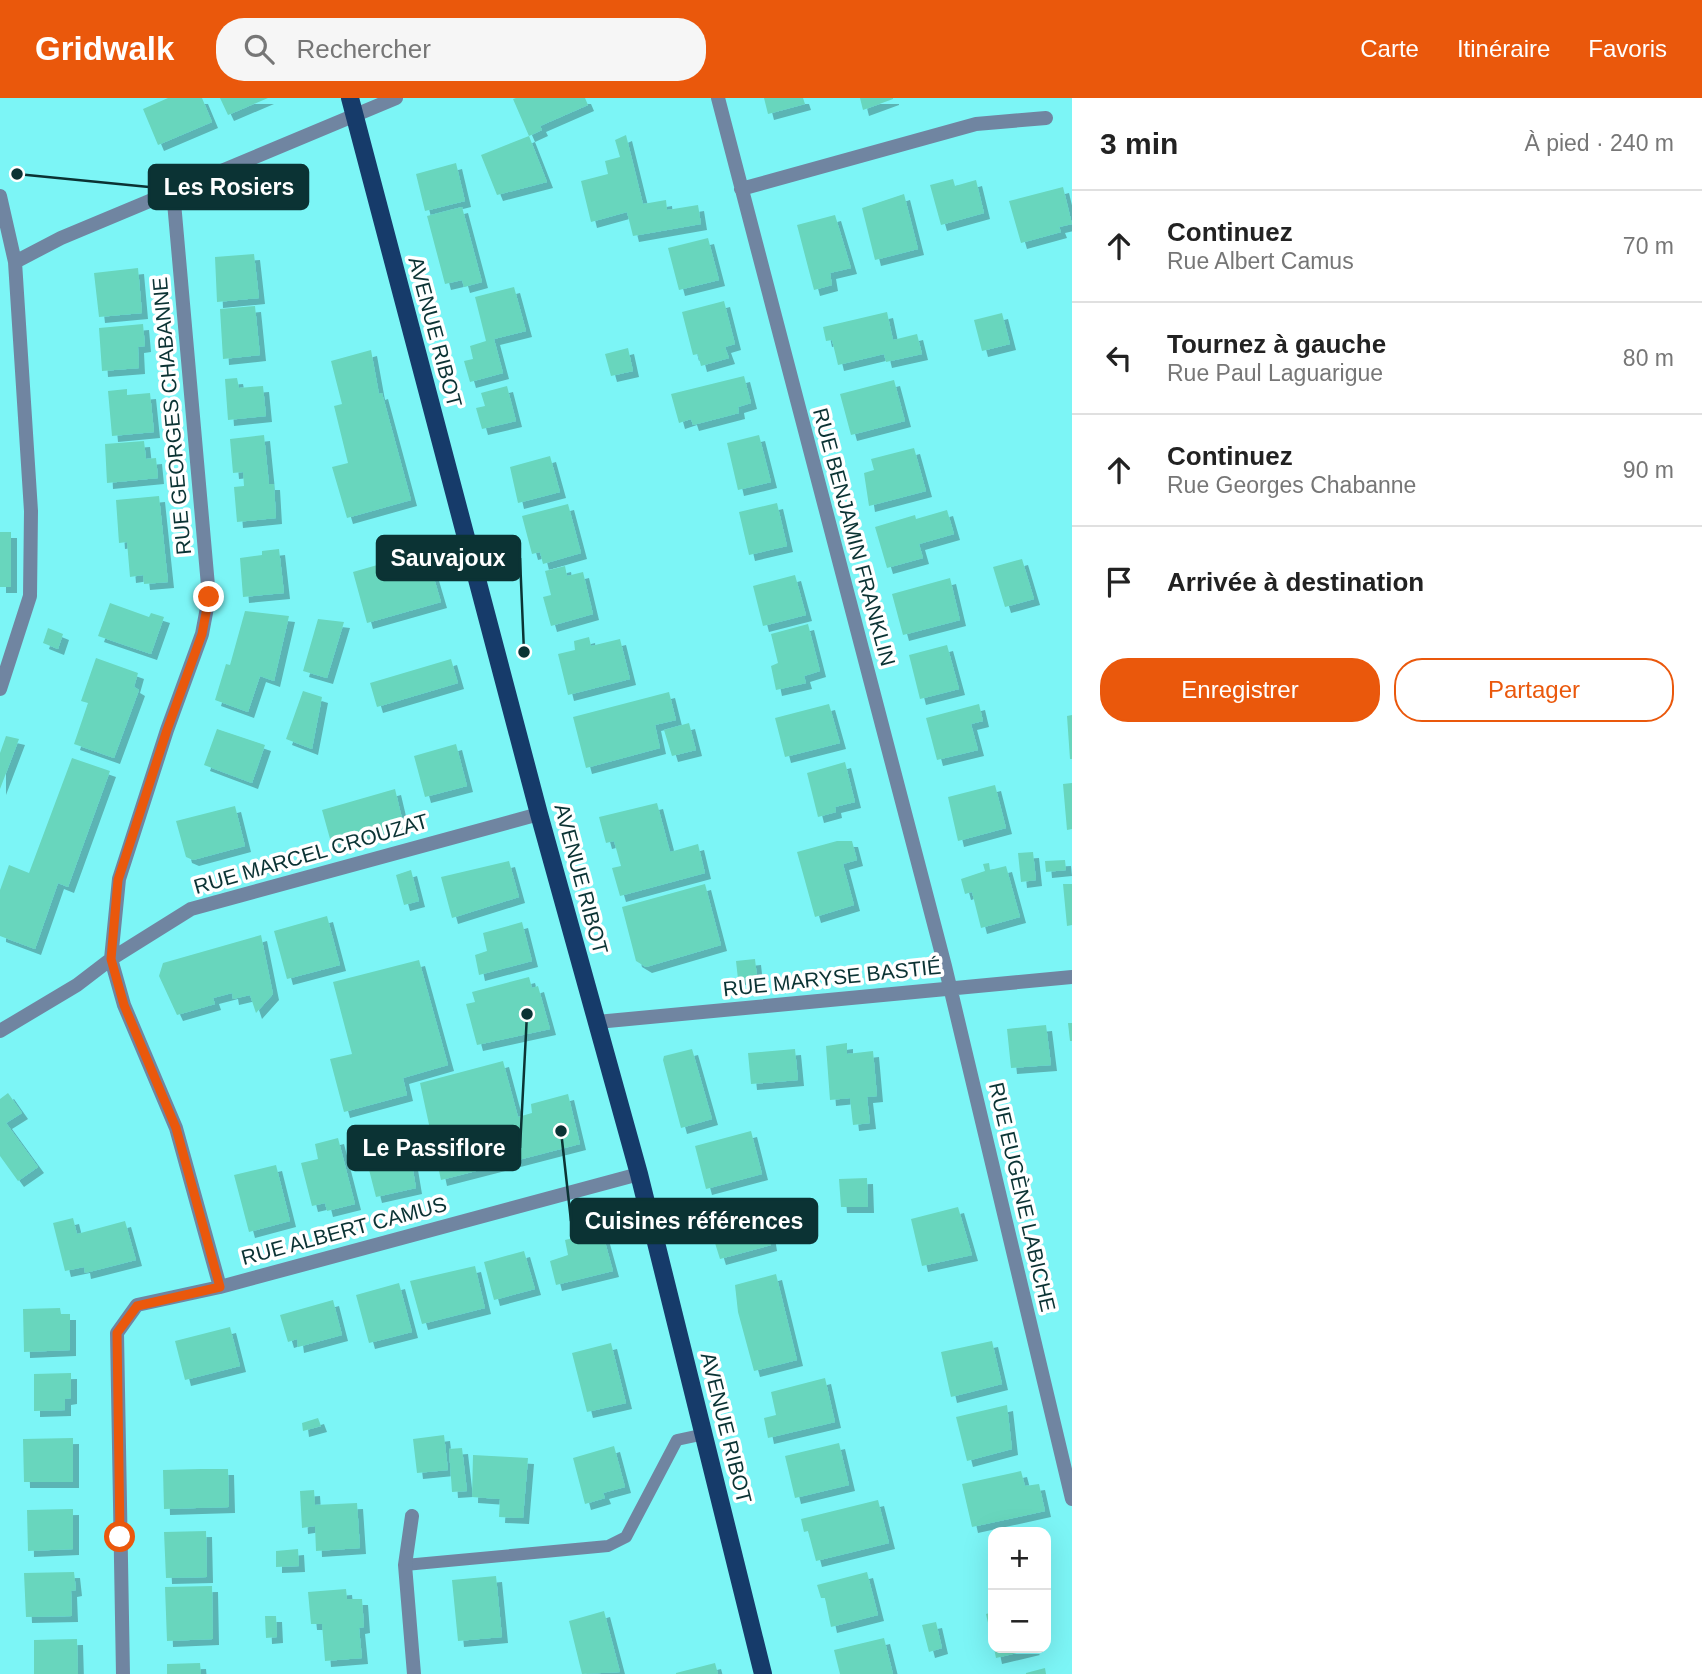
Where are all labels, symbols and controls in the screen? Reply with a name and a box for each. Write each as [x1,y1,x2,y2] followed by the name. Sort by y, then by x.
[216,18,706,81] search box
[35,30,174,67] text: Gridwalk
[240,30,278,68] icon: search
[296,34,431,64] text: Rechercher
[1360,35,1419,62] text: Carte
[1457,35,1550,62] text: Itinéraire
[1588,35,1667,62] text: Favoris
[1100,127,1178,160] text: 3 min
[1524,130,1674,156] text: À pied · 240 m
[149,165,308,209] callout: Les Rosiers
[164,174,294,200] text: Les Rosiers
[1167,217,1293,247] text: Continuez
[1100,227,1138,265] icon: ahead
[1623,233,1674,259] text: 70 m
[1167,248,1354,274] text: Rue Albert Camus
[404,254,467,410] street label: AVENUE RIBOT
[148,276,195,556] street label: RUE GEORGES CHABANNE
[1167,329,1386,359] text: Tournez à gauche
[1100,339,1138,377] icon: left
[1623,345,1674,371] text: 80 m
[1167,360,1383,386] text: Rue Paul Laguarigue
[809,405,900,668] street label: RUE BENJAMIN FRANKLIN
[1167,441,1293,471] text: Continuez
[1100,451,1138,489] icon: ahead
[1623,457,1674,483] text: 90 m
[1167,472,1416,498] text: Rue Georges Chabanne
[377,536,520,580] callout: Sauvajoux
[390,545,506,571] text: Sauvajoux
[1100,563,1138,601] icon: arrive
[1167,567,1424,597] text: Arrivée à destination
[193,581,224,612] route end
[1100,658,1380,722] button: Enregistrer
[1394,658,1674,722] button: Partager
[550,801,613,957] street label: AVENUE RIBOT
[191,809,431,898] street label: RUE MARCEL CROUZAT
[722,955,942,1000] street label: RUE MARYSE BASTIÉ
[985,1080,1060,1314] street label: RUE EUGÈNE LABICHE
[348,1126,520,1170] callout: Le Passiflore
[362,1135,506,1161] text: Le Passiflore
[239,1192,449,1269] street label: RUE ALBERT CAMUS
[571,1199,817,1243] callout: Cuisines références
[585,1208,803,1234] text: Cuisines références
[697,1350,756,1506] street label: AVENUE RIBOT
[104,1521,135,1552] route start
[988,1527,1051,1653] map controls
[988,1527,1051,1590] button: +
[988,1590,1051,1653] button: −

